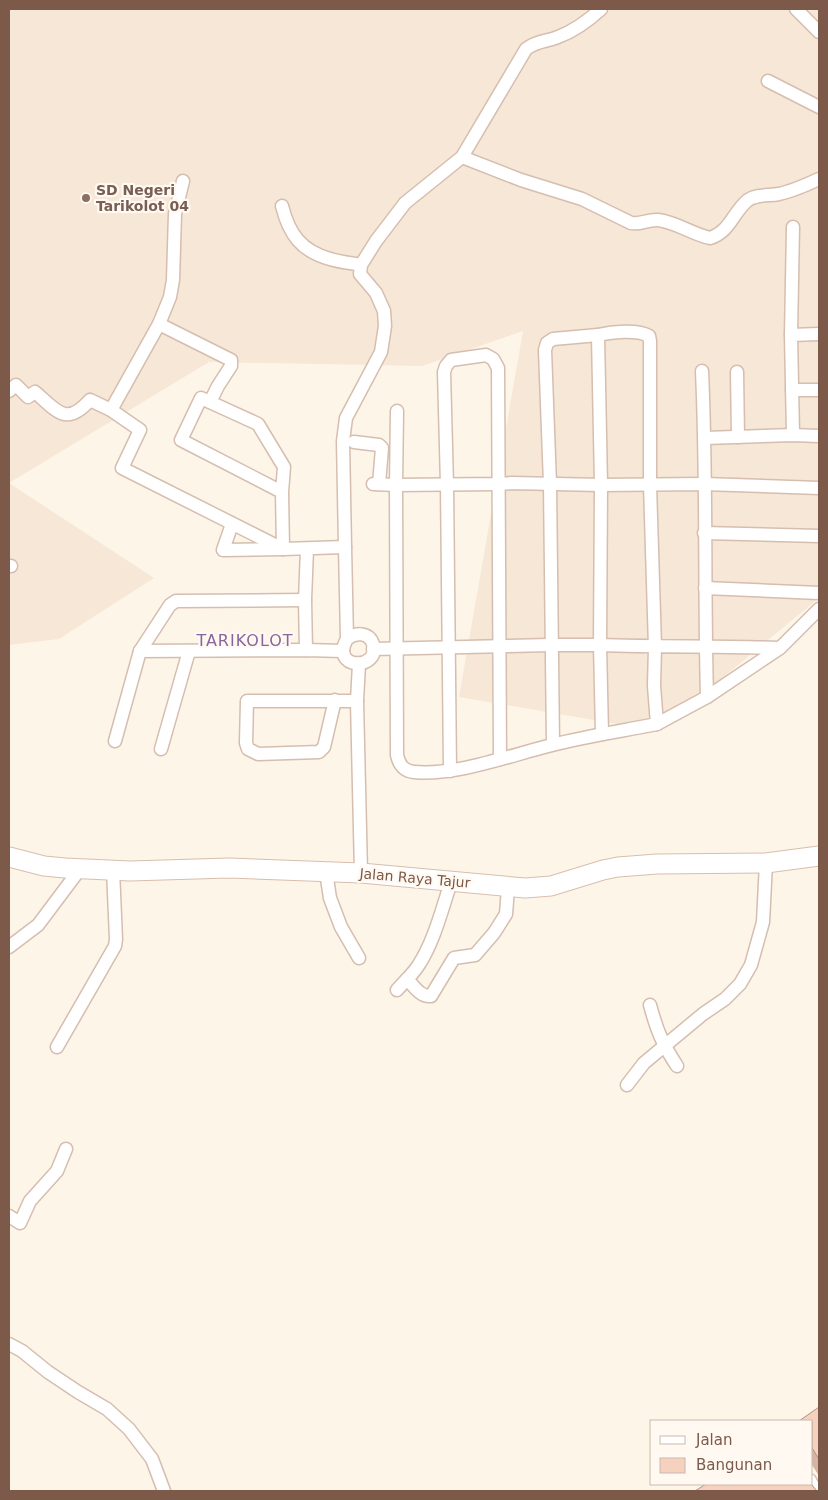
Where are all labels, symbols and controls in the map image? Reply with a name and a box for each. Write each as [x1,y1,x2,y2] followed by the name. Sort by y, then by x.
[96,182,189,214] place label: SD Negeri Tarikolot 04
[80,192,92,204] marker: SD Negeri Tarikolot 04
[195,631,294,650] district label: TARIKOLOT
[358,865,471,891] street label: Jalan Raya Tajur
[650,1420,813,1485] legend
[695,1431,732,1449] text: Jalan
[696,1456,772,1474] text: Bangunan

